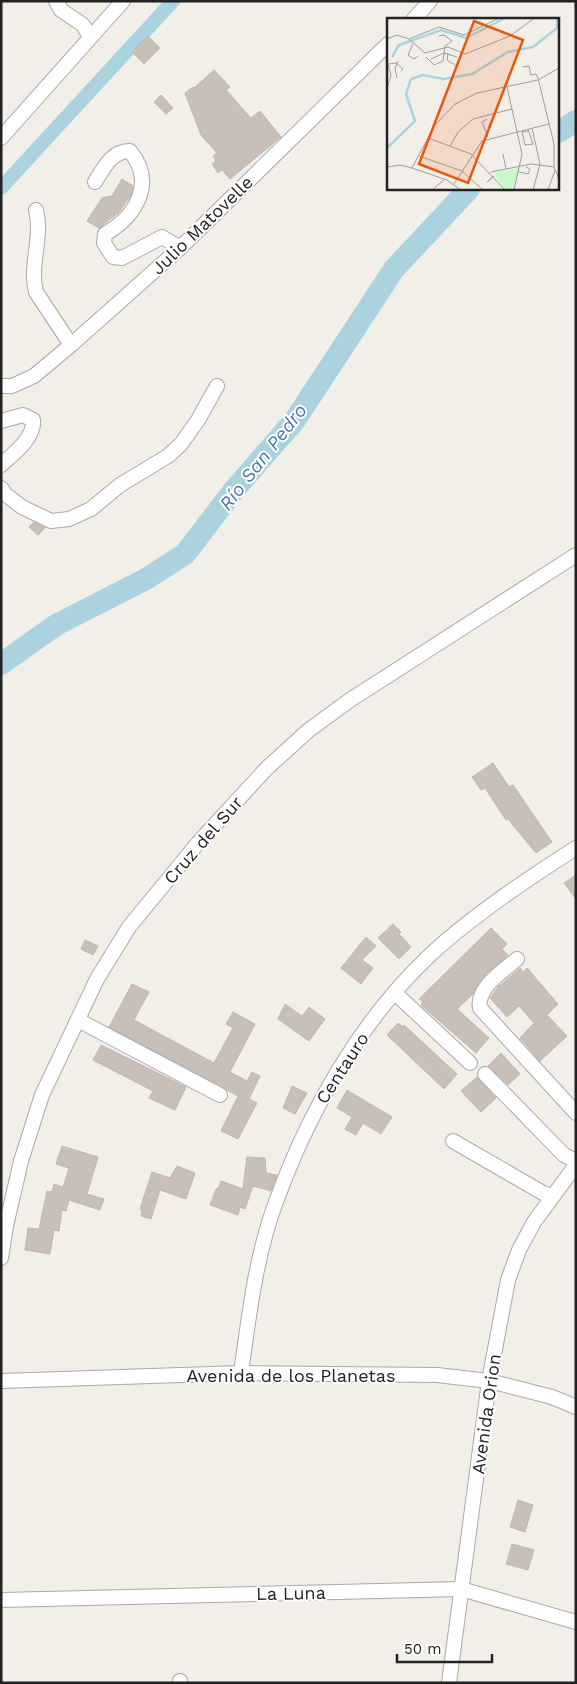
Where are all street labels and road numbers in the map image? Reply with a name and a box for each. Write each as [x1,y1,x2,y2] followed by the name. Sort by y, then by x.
[147,171,257,279] street label: Julio Matovelle
[159,792,247,888] street label: Cruz del Sur
[311,1029,373,1107] street label: Centauro
[467,1352,505,1476] street label: Avenida Orion
[186,1365,396,1386] street label: Avenida de los Planetas
[256,1582,326,1604] street label: La Luna

